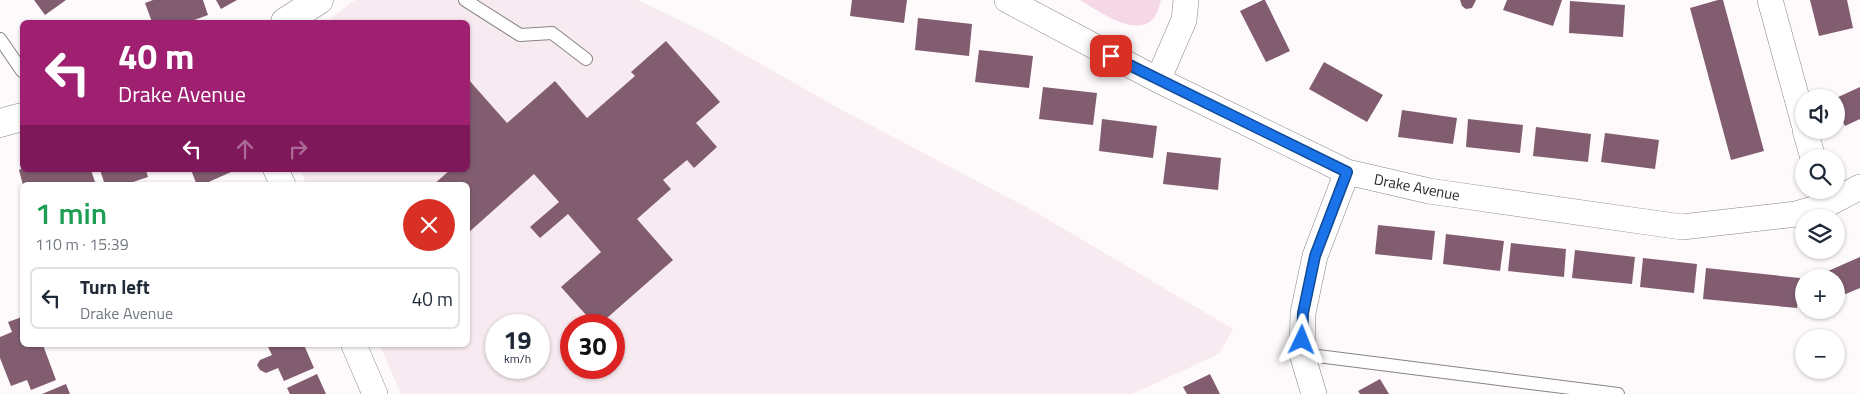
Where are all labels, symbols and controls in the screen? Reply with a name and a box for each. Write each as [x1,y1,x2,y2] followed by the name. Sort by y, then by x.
[118,29,194,83] text: 40 m
[1090,35,1132,77] pin
[35,40,100,105] icon: left
[1097,42,1125,70] icon: arrive
[118,77,246,111] text: Drake Avenue
[1795,89,1845,379] map controls
[1795,89,1845,139] button: sound
[178,135,206,163] icon: left
[231,135,259,163] icon: ahead
[284,135,312,163] icon: right
[1795,149,1845,199] button: search
[1372,167,1462,207] street label: Drake Avenue
[35,190,107,236] text: 1 min
[403,199,455,251] button: close
[1795,209,1845,259] button: layers
[35,232,129,256] text: 110 m · 15:39
[1795,269,1845,319] button: +
[80,272,150,301] text: Turn left
[37,284,65,312] icon: left
[412,284,453,313] text: 40 m
[80,301,173,325] text: Drake Avenue
[1275,313,1327,365] position arrow
[560,314,625,379] speed limit sign: 30
[503,321,532,359] text: 19
[1795,329,1845,379] button: −
[504,349,531,368] text: km/h

